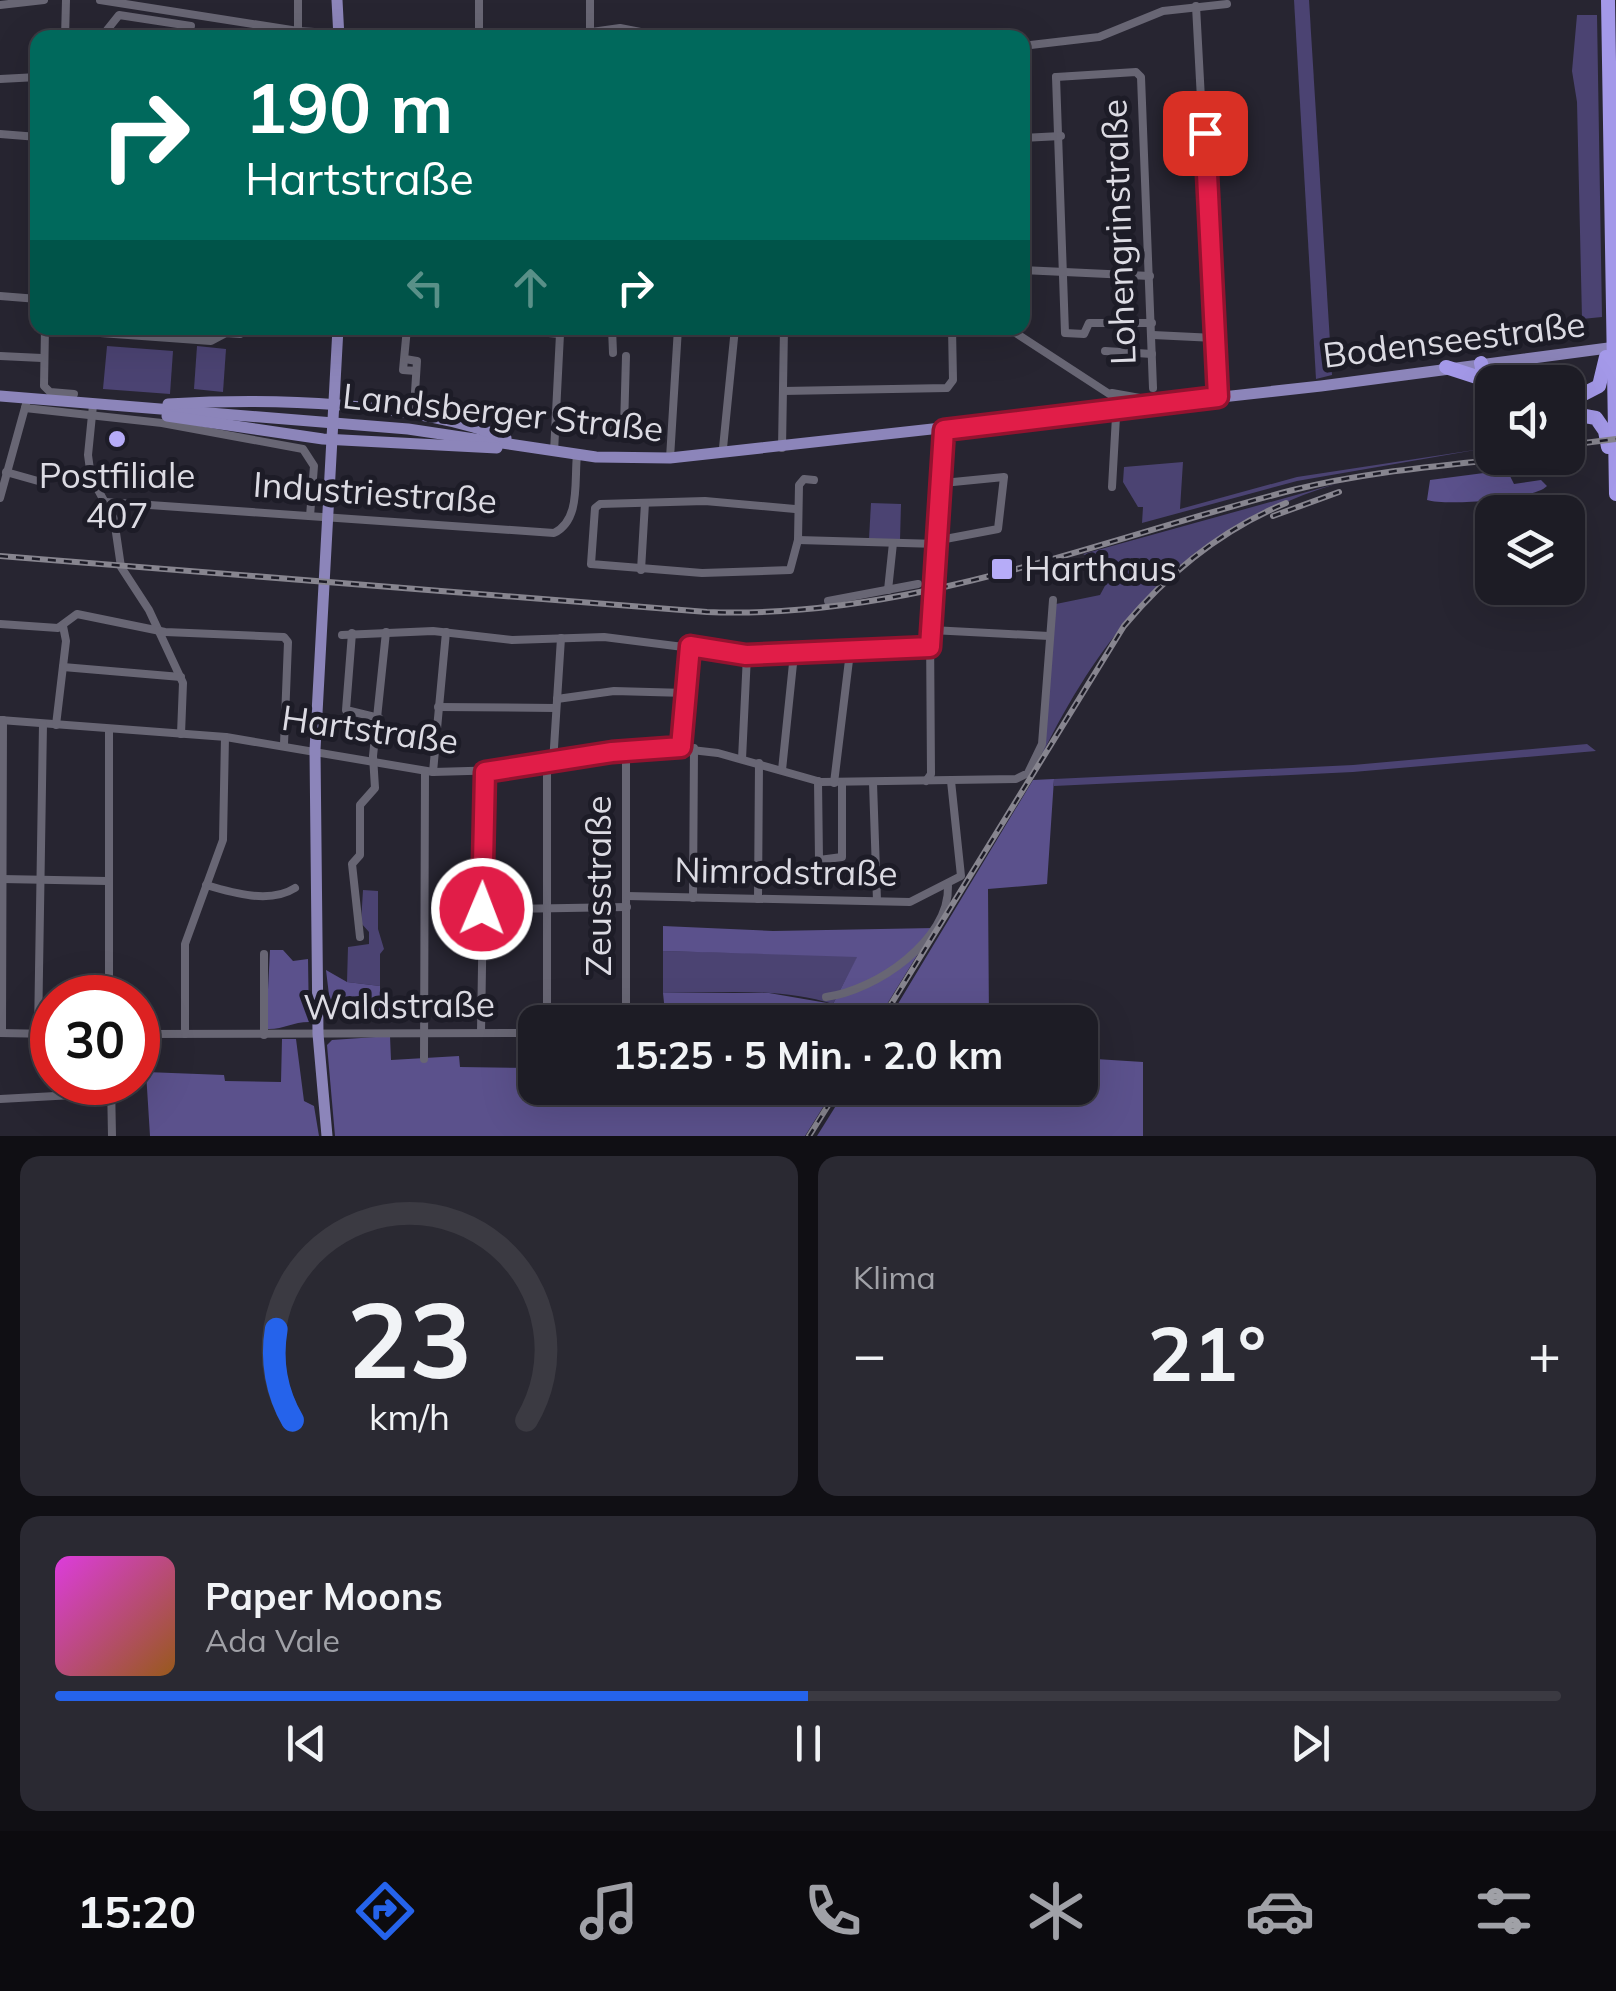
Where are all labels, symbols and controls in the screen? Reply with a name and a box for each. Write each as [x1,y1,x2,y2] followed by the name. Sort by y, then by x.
[245,63,453,151] text: 190 m
[80,70,210,200] icon: right
[1163,91,1248,176] pin
[1091,98,1145,366] street label: Lohengrinstraße
[1178,106,1233,161] icon: arrive
[245,150,474,206] text: Hartstraße
[398,260,453,315] icon: left
[503,260,558,315] icon: ahead
[608,260,663,315] icon: right
[1320,301,1588,377] street label: Bodenseestraße
[1475,365,1585,605] map controls
[1475,365,1585,475] button: sound
[341,373,666,451] street label: Landsberger Straße
[106,428,128,450] marker: Postfiliale 407
[39,453,195,537] place label: Postfiliale 407
[252,462,499,522] street label: Industriestraße
[1475,495,1585,605] button: layers
[1024,546,1177,590] place label: Harthaus
[989,556,1015,582] marker: Harthaus
[279,695,461,763] street label: Hartstraße
[576,795,620,977] street label: Zeusstraße
[674,847,898,895] street label: Nimrodstraße
[430,857,534,961] position arrow
[30,975,160,1105] speed limit sign: 30
[303,981,495,1029] street label: Waldstraße
[613,1031,1003,1079] text: 15:25 · 5 Min. · 2.0 km
[853,1257,936,1297] text: Klima
[347,1273,471,1404] text: 23
[1148,1306,1266,1400] text: 21°
[853,1319,886,1388] text: −
[1528,1319,1561,1388] text: +
[369,1394,449,1439] text: km/h
[205,1572,443,1620] text: Paper Moons
[205,1620,340,1660] text: Ada Vale
[279,1716,334,1771] icon: previous
[781,1716,836,1771] icon: pause
[1283,1716,1338,1771] icon: next
[350,1876,420,1946] icon: directions
[574,1876,644,1946] icon: music
[798,1876,868,1946] icon: phone
[1021,1876,1091,1946] icon: climate
[1245,1876,1315,1946] icon: car
[1469,1876,1539,1946] icon: filters
[77,1883,196,1939] text: 15:20

